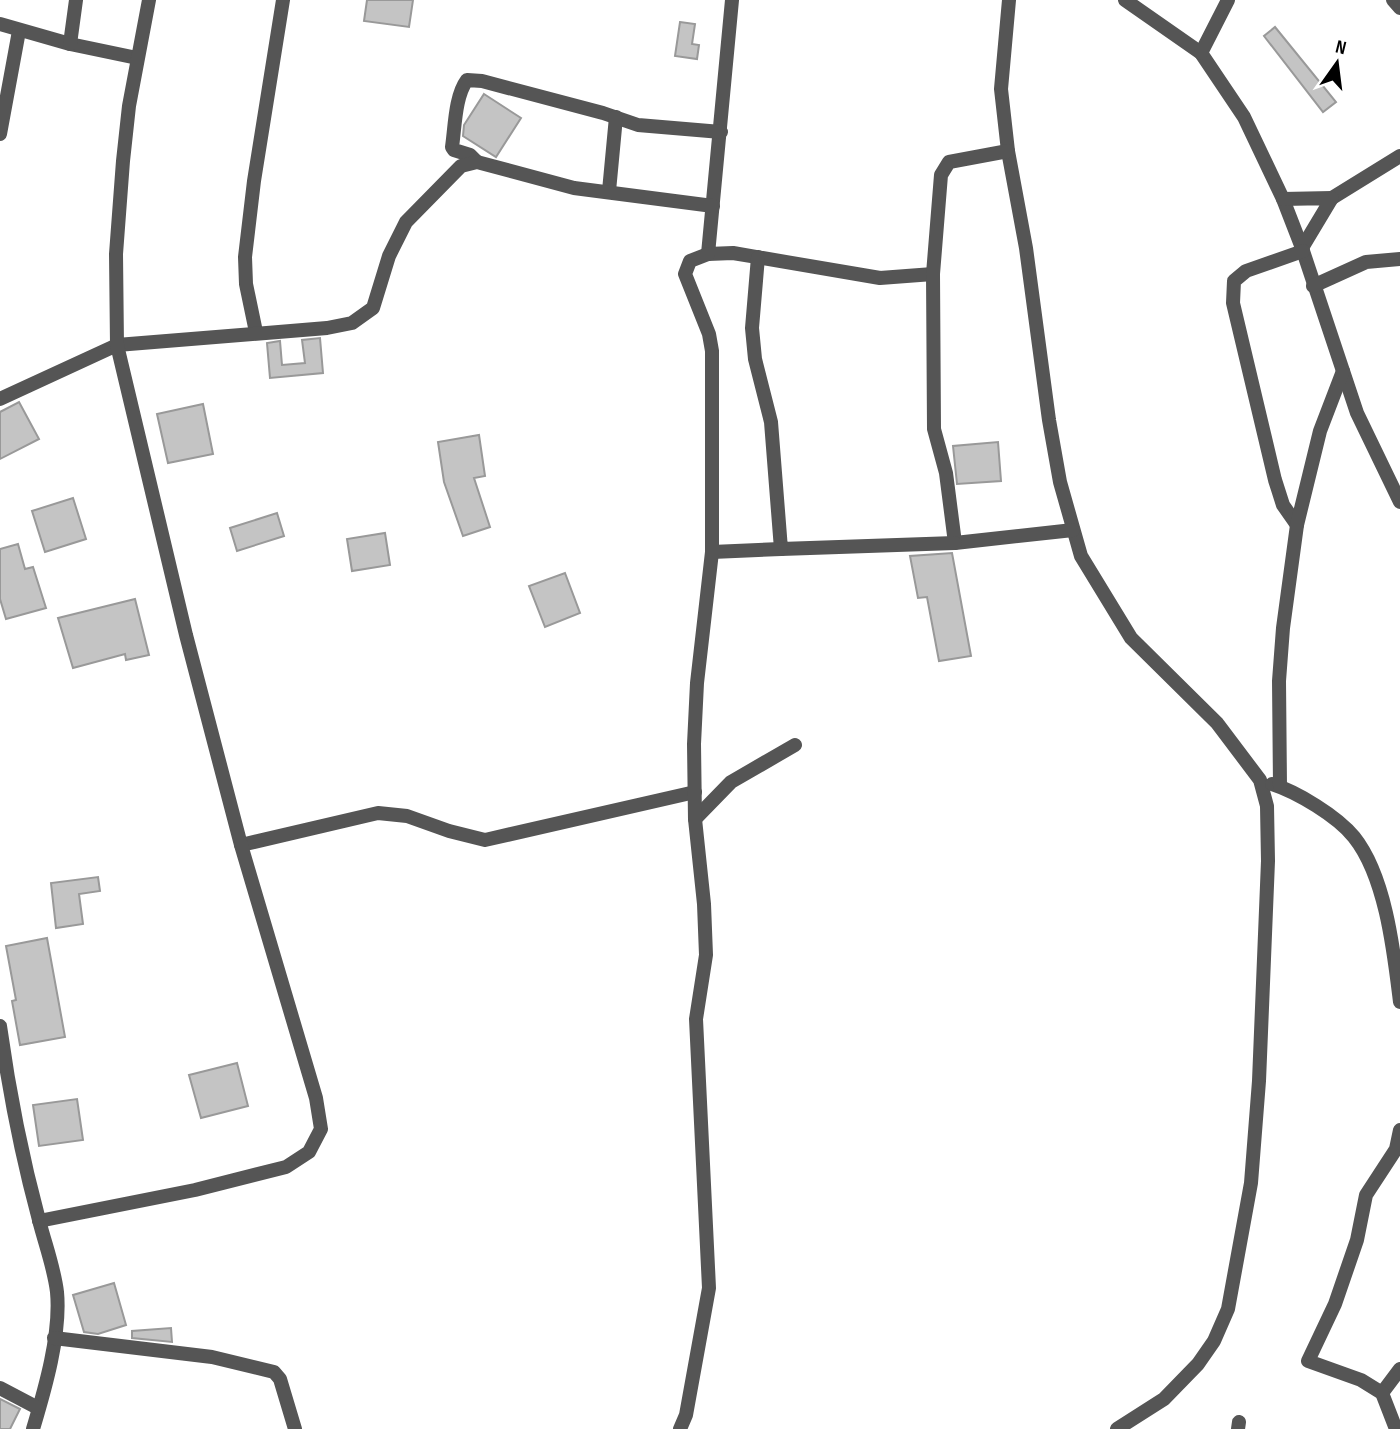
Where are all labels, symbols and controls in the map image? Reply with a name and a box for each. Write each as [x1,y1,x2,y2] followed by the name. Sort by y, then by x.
[1302,28,1372,98] north arrow
[1333,36,1348,60] text: N

